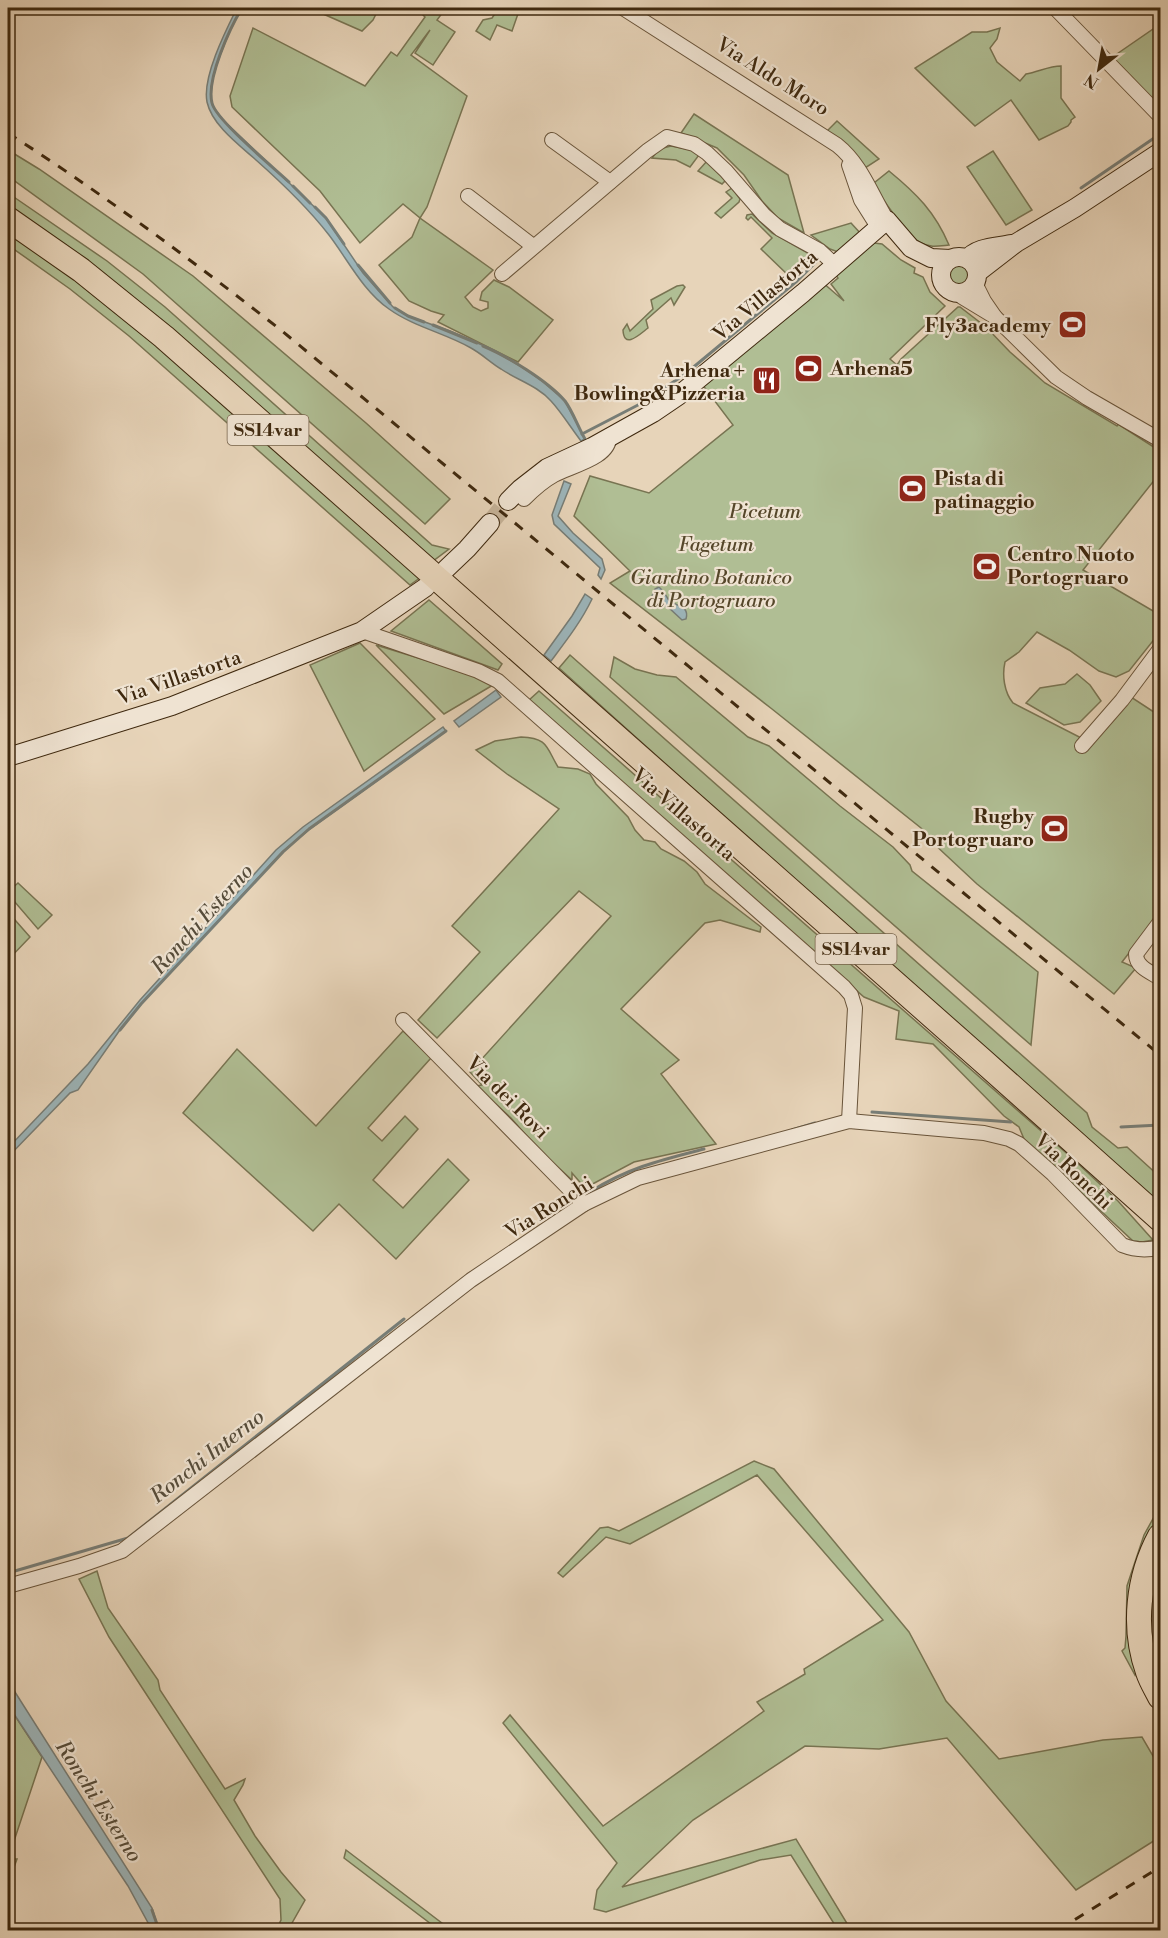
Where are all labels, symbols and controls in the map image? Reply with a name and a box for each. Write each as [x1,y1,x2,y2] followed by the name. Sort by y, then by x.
[710,32,833,122] street label: Via Aldo Moro
[1069,39,1129,99] north arrow
[1081,69,1102,93] text: N
[708,244,824,348] street label: Via Villastorta
[1056,309,1088,341] sports icon: Fly3academy
[925,314,1052,339] place label: Fly3academy
[793,352,825,384] sports icon: Arhena5
[829,357,913,382] place label: Arhena5
[574,359,745,407] place label: Arhena + Bowling&Pizzeria
[750,365,782,397] restaurant icon: Arhena + Bowling&Pizzeria
[228,415,308,445] road number: SS14var
[934,467,1035,515] place label: Pista di patinaggio
[897,473,929,505] sports icon: Pista di patinaggio
[728,500,802,525] park label: Picetum
[678,533,755,558] park label: Fagetum
[1007,543,1135,591] place label: Centro Nuoto Portogruaro
[970,550,1002,582] sports icon: Centro Nuoto Portogruaro
[630,566,792,614] park label: Giardino Botanico di Portogruaro
[113,645,246,712] street label: Via Villastorta
[625,763,741,868] street label: Via Villastorta
[912,805,1035,853] place label: Rugby Portogruaro
[1039,812,1071,844] sports icon: Rugby Portogruaro
[146,859,259,981] water label: Ronchi Esterno
[816,934,896,964] road number: SS14var
[459,1051,554,1145] street label: Via dei Rovi
[1028,1128,1118,1216] street label: Via Ronchi
[500,1171,599,1246] street label: Via Ronchi
[145,1404,270,1510] water label: Ronchi Interno
[49,1735,147,1867] water label: Ronchi Esterno

